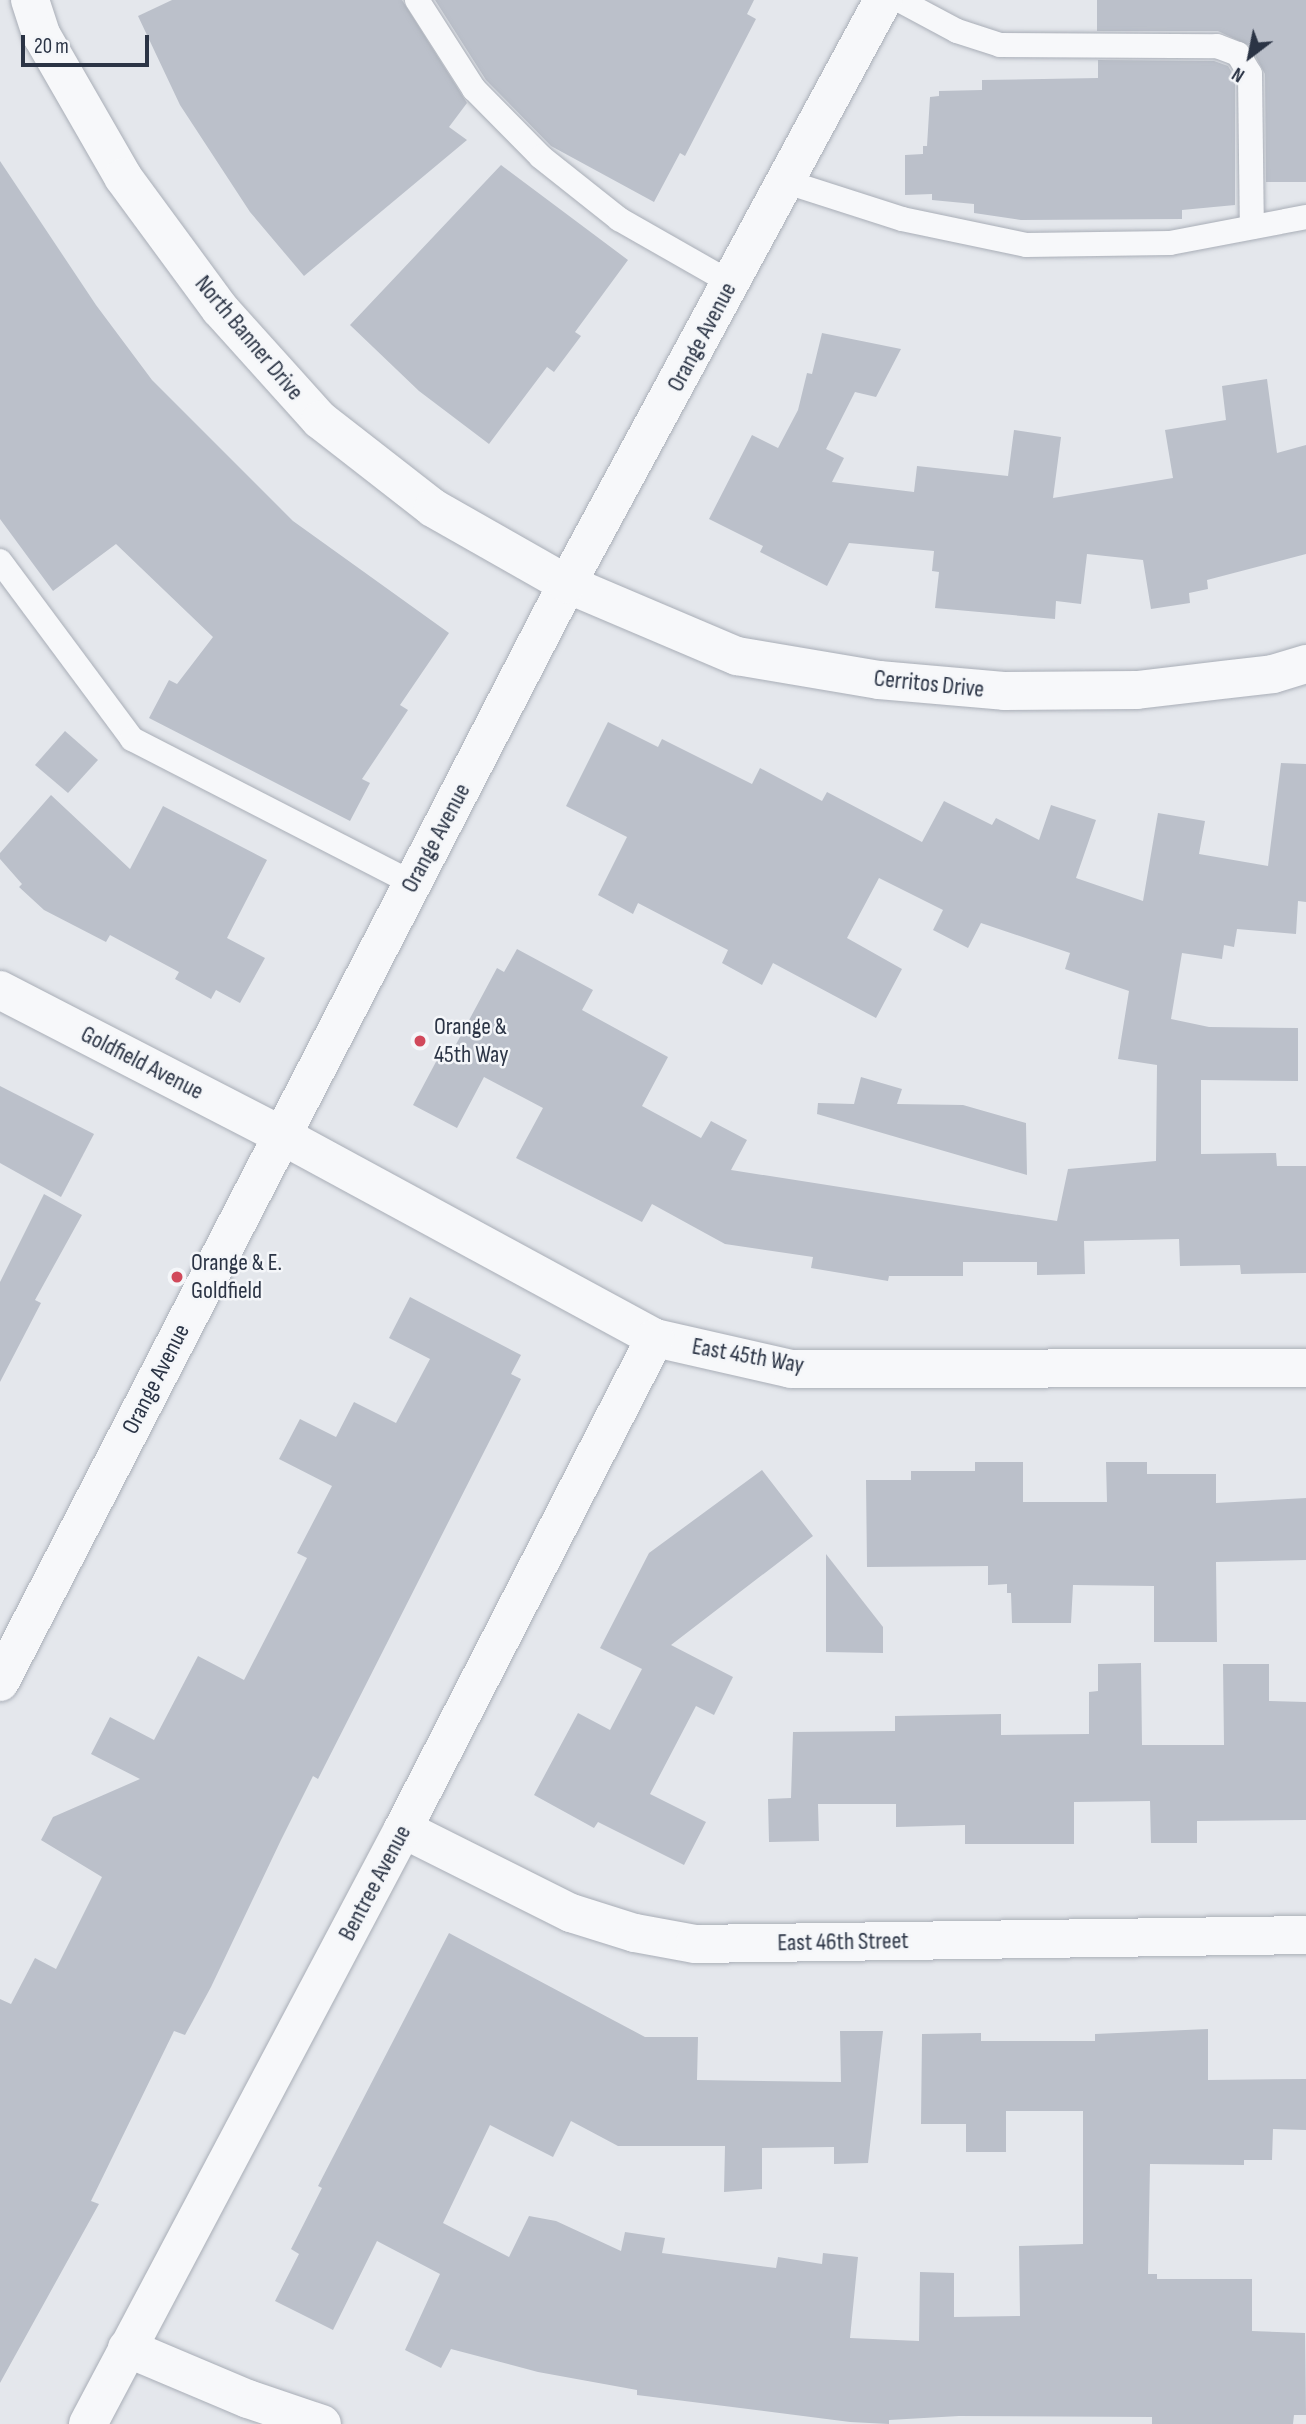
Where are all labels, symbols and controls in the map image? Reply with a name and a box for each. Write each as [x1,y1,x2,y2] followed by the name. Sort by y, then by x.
[24,21,152,65] scale bar
[1215,21,1285,91] north arrow
[34,34,69,59] text: 20 m
[1228,62,1249,87] text: N
[189,270,309,406] street label: North Banner Drive
[661,277,743,397] street label: Orange Avenue
[872,664,986,704] street label: Cerritos Drive
[395,778,477,898] street label: Orange Avenue
[434,1013,508,1069] place label: Orange & 45th Way
[76,1020,208,1106] street label: Goldfield Avenue
[412,1033,428,1049] marker: Orange & 45th Way
[191,1249,282,1305] place label: Orange & E. Goldfield
[169,1269,185,1285] marker: Orange & E. Goldfield
[116,1319,196,1439] street label: Orange Avenue
[690,1332,806,1380] street label: East 45th Way
[333,1820,417,1946] street label: Bentree Avenue
[777,1926,909,1958] street label: East 46th Street

